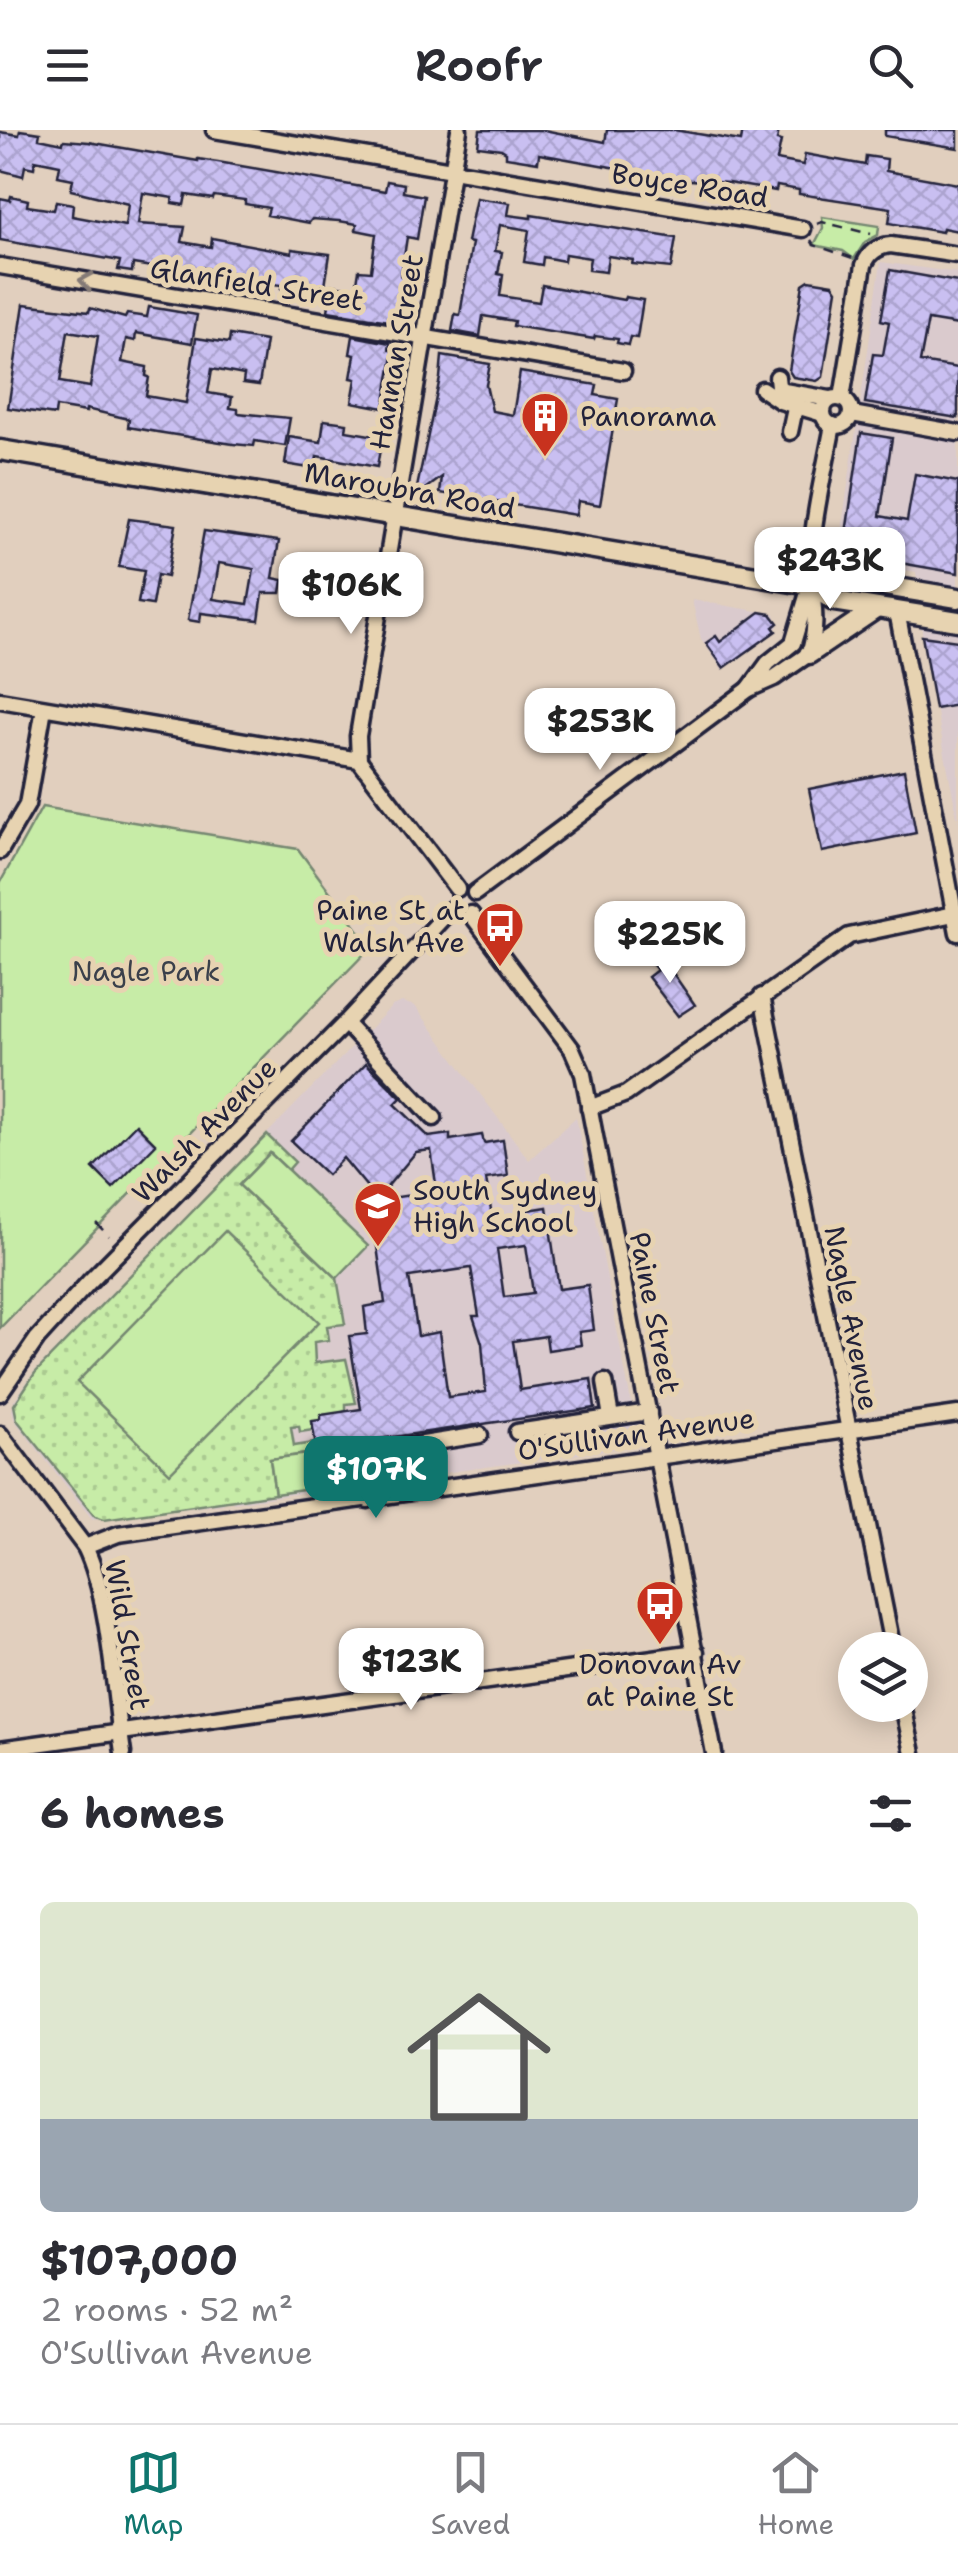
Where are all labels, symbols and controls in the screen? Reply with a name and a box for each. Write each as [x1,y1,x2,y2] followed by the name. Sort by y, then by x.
[415,35,543,95] text: Roofr
[40,38,95,93] icon: menu
[863,38,918,93] icon: search
[609,154,771,216] street label: Boyce Road
[148,248,366,320] street label: Glanfield Street
[360,251,432,453] street label: Hannan Street
[78,271,95,292] one-way arrow
[519,390,571,458] building icon: Panorama
[580,397,716,435] place label: Panorama
[302,453,518,527] street label: Maroubra Road
[760,527,900,612] pin: $243K
[776,538,884,581] text: $243K
[281,552,421,637] pin: $106K
[301,563,401,606] text: $106K
[530,688,670,773] pin: $253K
[546,699,654,742] text: $253K
[316,891,465,961] place label: Paine St at Walsh Ave
[474,900,526,968] bus stop icon: Paine St at Walsh Ave
[600,901,740,986] pin: $225K
[616,912,724,955] text: $225K
[72,952,220,990] park label: Nagle Park
[123,1049,285,1211] street label: Walsh Avenue
[413,1171,597,1241] place label: South Sydney High School
[352,1180,404,1248] school or university icon: South Sydney High School
[815,1222,889,1414] street label: Nagle Avenue
[621,1229,689,1397] street label: Paine Street
[515,1399,757,1469] street label: O'Sullivan Avenue
[306,1436,446,1521] pin: $107K
[326,1447,426,1490] text: $107K
[96,1557,160,1713] street label: Wild Street
[634,1578,686,1646] bus stop icon: Donovan Av at Paine St
[341,1628,481,1713] pin: $123K
[838,1632,928,1722] map controls
[838,1632,928,1722] button: layers
[361,1639,461,1682] text: $123K
[579,1645,741,1715] place label: Donovan Av at Paine St
[40,1785,225,1841] text: 6 homes
[863,1786,918,1841] icon: filters
[389,1967,569,2147] icon: home
[40,2232,238,2288] text: $107,000
[40,2288,293,2331] text: 2 rooms · 52 m²
[40,2331,313,2374] text: O'Sullivan Avenue
[124,2445,184,2543] tab: Map
[431,2445,510,2543] tab: Saved
[757,2445,834,2543] tab: Home

